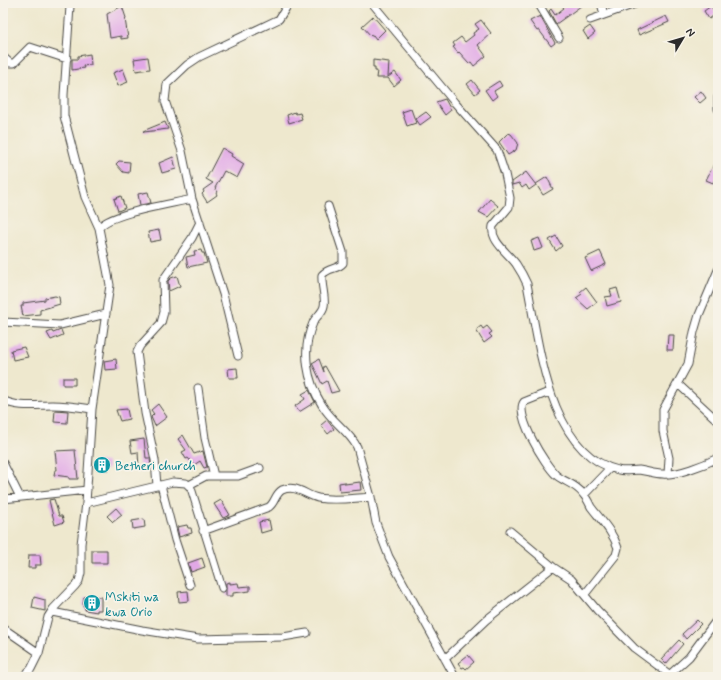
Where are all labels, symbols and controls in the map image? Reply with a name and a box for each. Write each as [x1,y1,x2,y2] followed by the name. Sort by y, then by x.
[663,18,703,58] north arrow
[682,25,698,40] text: N
[92,455,112,475] building icon: Betheri church
[115,458,196,475] place label: Betheri church
[105,589,160,621] place label: Mskiti wa kwa Orio
[82,593,102,613] building icon: Mskiti wa kwa Orio

